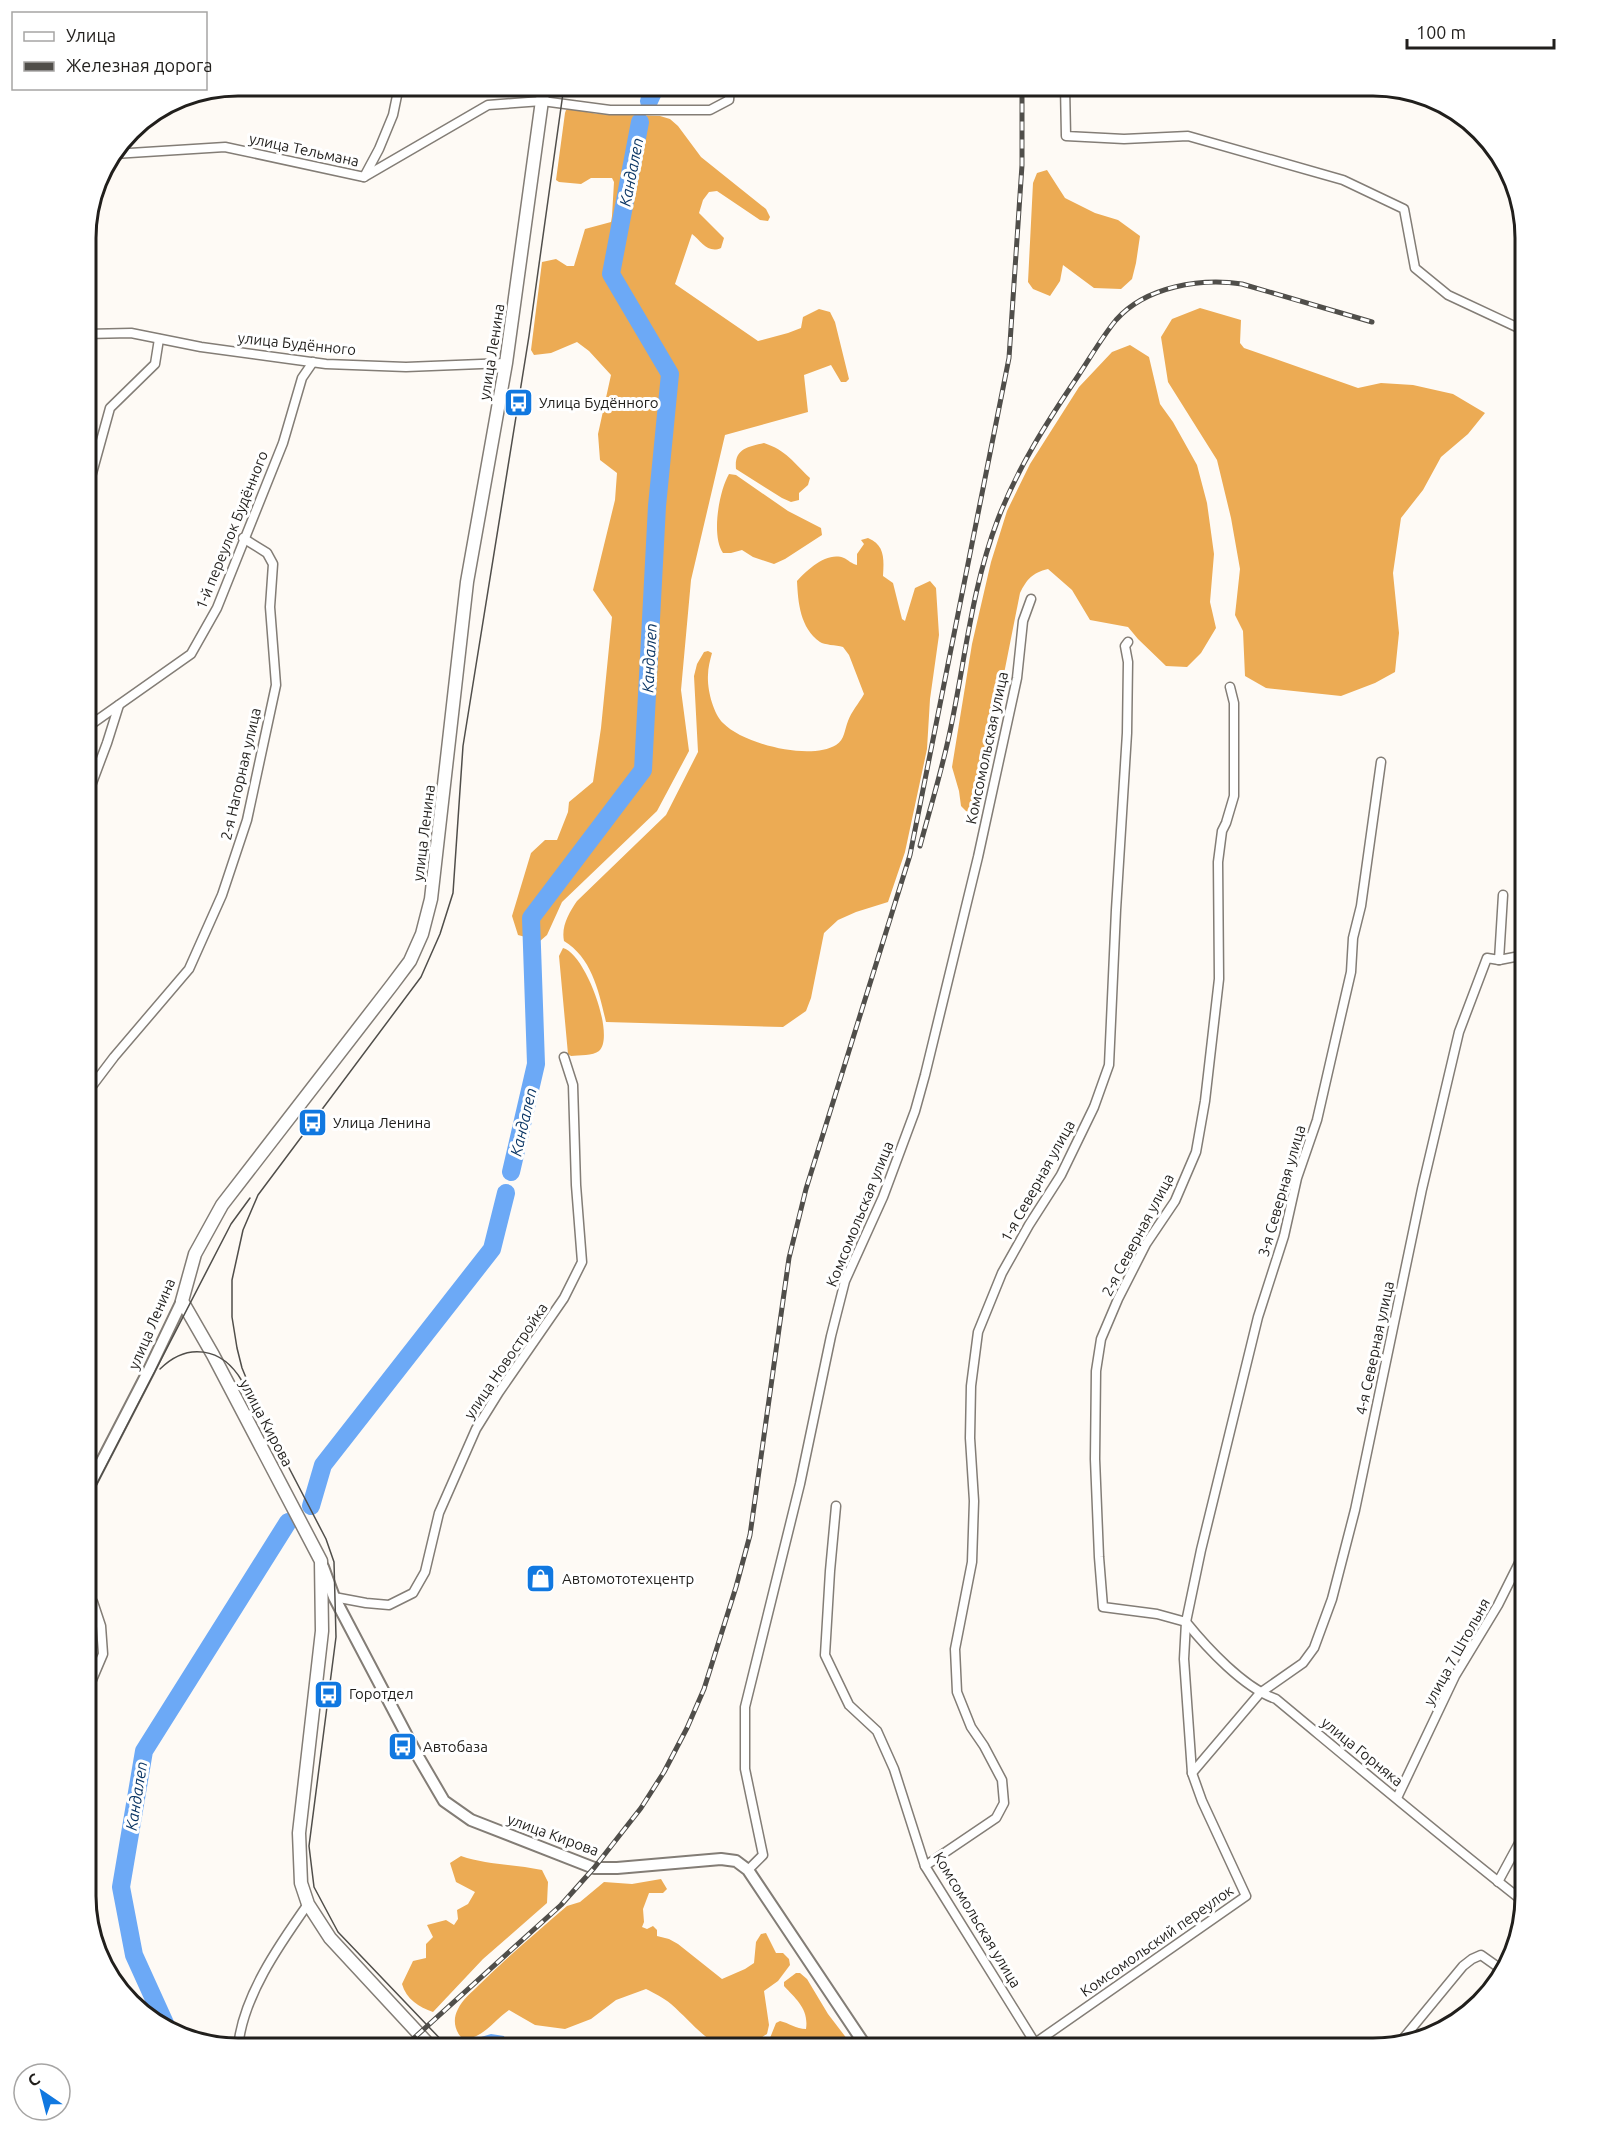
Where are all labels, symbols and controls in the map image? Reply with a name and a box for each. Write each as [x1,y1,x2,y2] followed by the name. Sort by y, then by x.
[12,12,207,90] legend
[1407,12,1554,50] scale bar
[1416,22,1466,42] text: 100 m
[66,25,116,45] text: Улица
[66,55,213,75] text: Железная дорога
[248,130,361,169] street label: улица Тельмана
[616,136,646,208] water label: Кандалеп
[476,303,508,401] street label: улица Ленина
[237,329,357,358] street label: улица Будённого
[502,387,534,419] bus stop icon: Улица Будённого
[539,394,659,411] place label: Улица Будённого
[192,448,271,611] street label: 1-й переулок Будённого
[638,623,660,693] water label: Кандалеп
[962,670,1011,826] street label: Комсомольская улица
[217,706,264,842] street label: 2-я Нагорная улица
[409,784,438,882] street label: улица Ленина
[506,1086,540,1158] water label: Кандалеп
[296,1107,328,1139] bus stop icon: Улица Ленина
[333,1114,431,1131] place label: Улица Ленина
[997,1117,1078,1244] street label: 1-я Северная улица
[1255,1123,1308,1259] street label: 3-я Северная улица
[823,1139,897,1289] street label: Комсомольская улица
[1098,1171,1177,1299] street label: 2-я Северная улица
[125,1276,178,1372] street label: улица Ленина
[1352,1280,1397,1416] street label: 4-я Северная улица
[460,1299,551,1422] street label: улица Новостройка
[236,1376,296,1469] street label: улица Кирова
[525,1563,557,1595] shop icon: Автомототехцентр
[562,1570,694,1587] place label: Автомототехцентр
[1420,1595,1493,1708] street label: улица 7 Штольня
[312,1678,344,1710] bus stop icon: Горотдел
[349,1685,413,1702] place label: Горотдел
[1318,1713,1407,1790] street label: улица Горняка
[386,1731,418,1763] bus stop icon: Автобаза
[423,1738,488,1755] place label: Автобаза
[122,1760,150,1832] water label: Кандалеп
[505,1810,601,1859] street label: улица Кирова
[930,1849,1025,1991] street label: Комсомольская улица
[1077,1881,1237,2000] street label: Комсомольский переулок
[12,2062,72,2122] north arrow
[24,2069,43,2090] text: С

